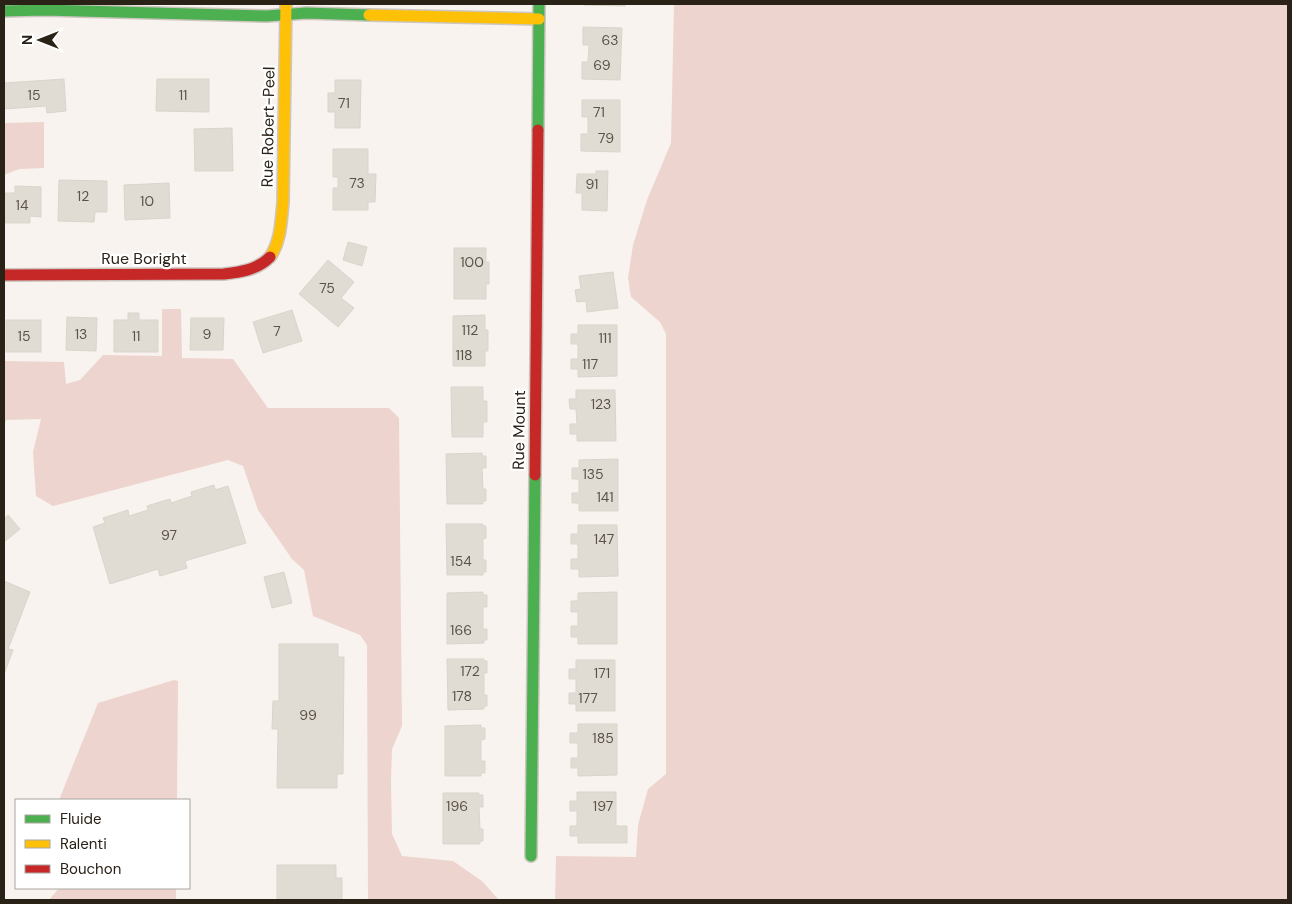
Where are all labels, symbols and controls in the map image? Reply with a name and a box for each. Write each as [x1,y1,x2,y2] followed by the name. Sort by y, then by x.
[15,15,65,65] north arrow
[601,31,619,49] house number: 63
[18,35,36,45] text: N
[593,56,611,74] house number: 69
[256,66,280,188] street label: Rue Robert-Peel
[28,86,40,104] house number: 15
[179,86,187,104] house number: 11
[338,94,350,112] house number: 71
[593,103,605,121] house number: 71
[598,129,614,147] house number: 79
[349,174,365,192] house number: 73
[586,175,598,193] house number: 91
[77,187,89,205] house number: 12
[140,192,154,210] house number: 10
[16,196,29,214] house number: 14
[101,248,187,269] street label: Rue Boright
[460,253,484,271] house number: 100
[319,279,335,297] house number: 75
[462,321,478,339] house number: 112
[273,322,281,340] house number: 7
[75,325,87,343] house number: 13
[203,325,212,343] house number: 9
[18,327,30,345] house number: 15
[132,327,140,345] house number: 11
[598,329,612,347] house number: 111
[455,346,473,364] house number: 118
[582,355,598,373] house number: 117
[508,390,530,470] street label: Rue Mount
[591,395,611,413] house number: 123
[582,465,604,483] house number: 135
[596,488,614,506] house number: 141
[161,526,177,544] house number: 97
[594,530,614,548] house number: 147
[450,552,472,570] house number: 154
[450,621,472,639] house number: 166
[460,662,480,680] house number: 172
[594,664,610,682] house number: 171
[452,687,472,705] house number: 178
[578,689,598,707] house number: 177
[299,706,317,724] house number: 99
[592,729,614,747] house number: 185
[446,797,468,815] house number: 196
[593,797,613,815] house number: 197
[15,799,190,889] legend
[60,809,102,829] text: Fluide
[60,834,107,854] text: Ralenti
[60,859,121,879] text: Bouchon

